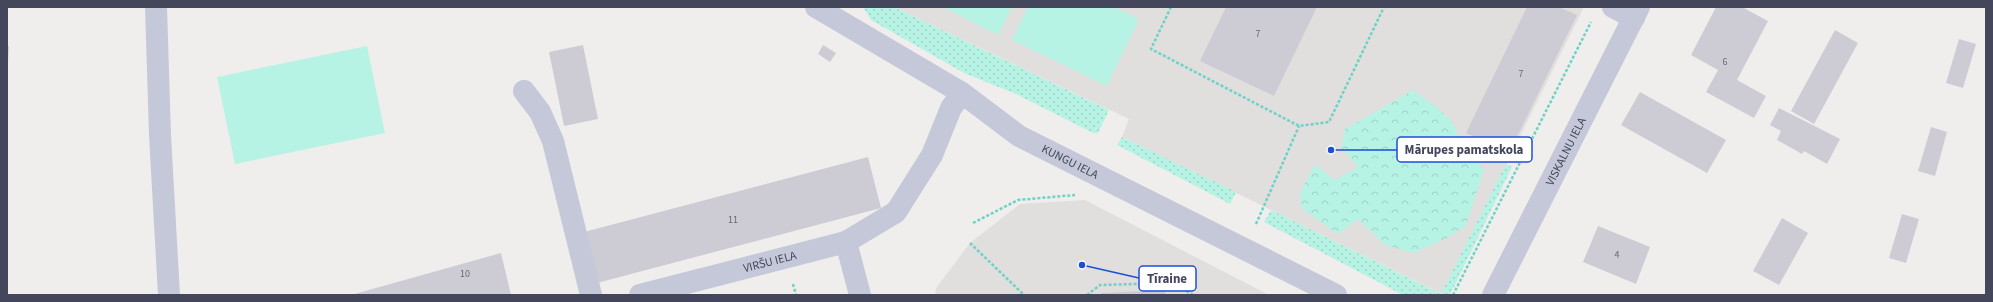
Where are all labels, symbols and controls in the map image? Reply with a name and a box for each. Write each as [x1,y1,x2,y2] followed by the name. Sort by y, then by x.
[1256,27,1261,41] house number: 7
[1723,55,1728,69] house number: 6
[1519,67,1524,81] house number: 7
[1541,114,1590,189] street label: VISKALNU IELA
[1397,137,1532,162] callout: Mārupes pamatskola
[1039,140,1102,183] street label: KUNGU IELA
[1405,141,1524,159] text: Mārupes pamatskola
[728,213,738,227] house number: 11
[741,246,799,277] street label: VIRŠU IELA
[1615,248,1620,262] house number: 4
[1139,266,1196,291] callout: Tīraine
[460,267,470,281] house number: 10
[1147,270,1187,288] text: Tīraine

